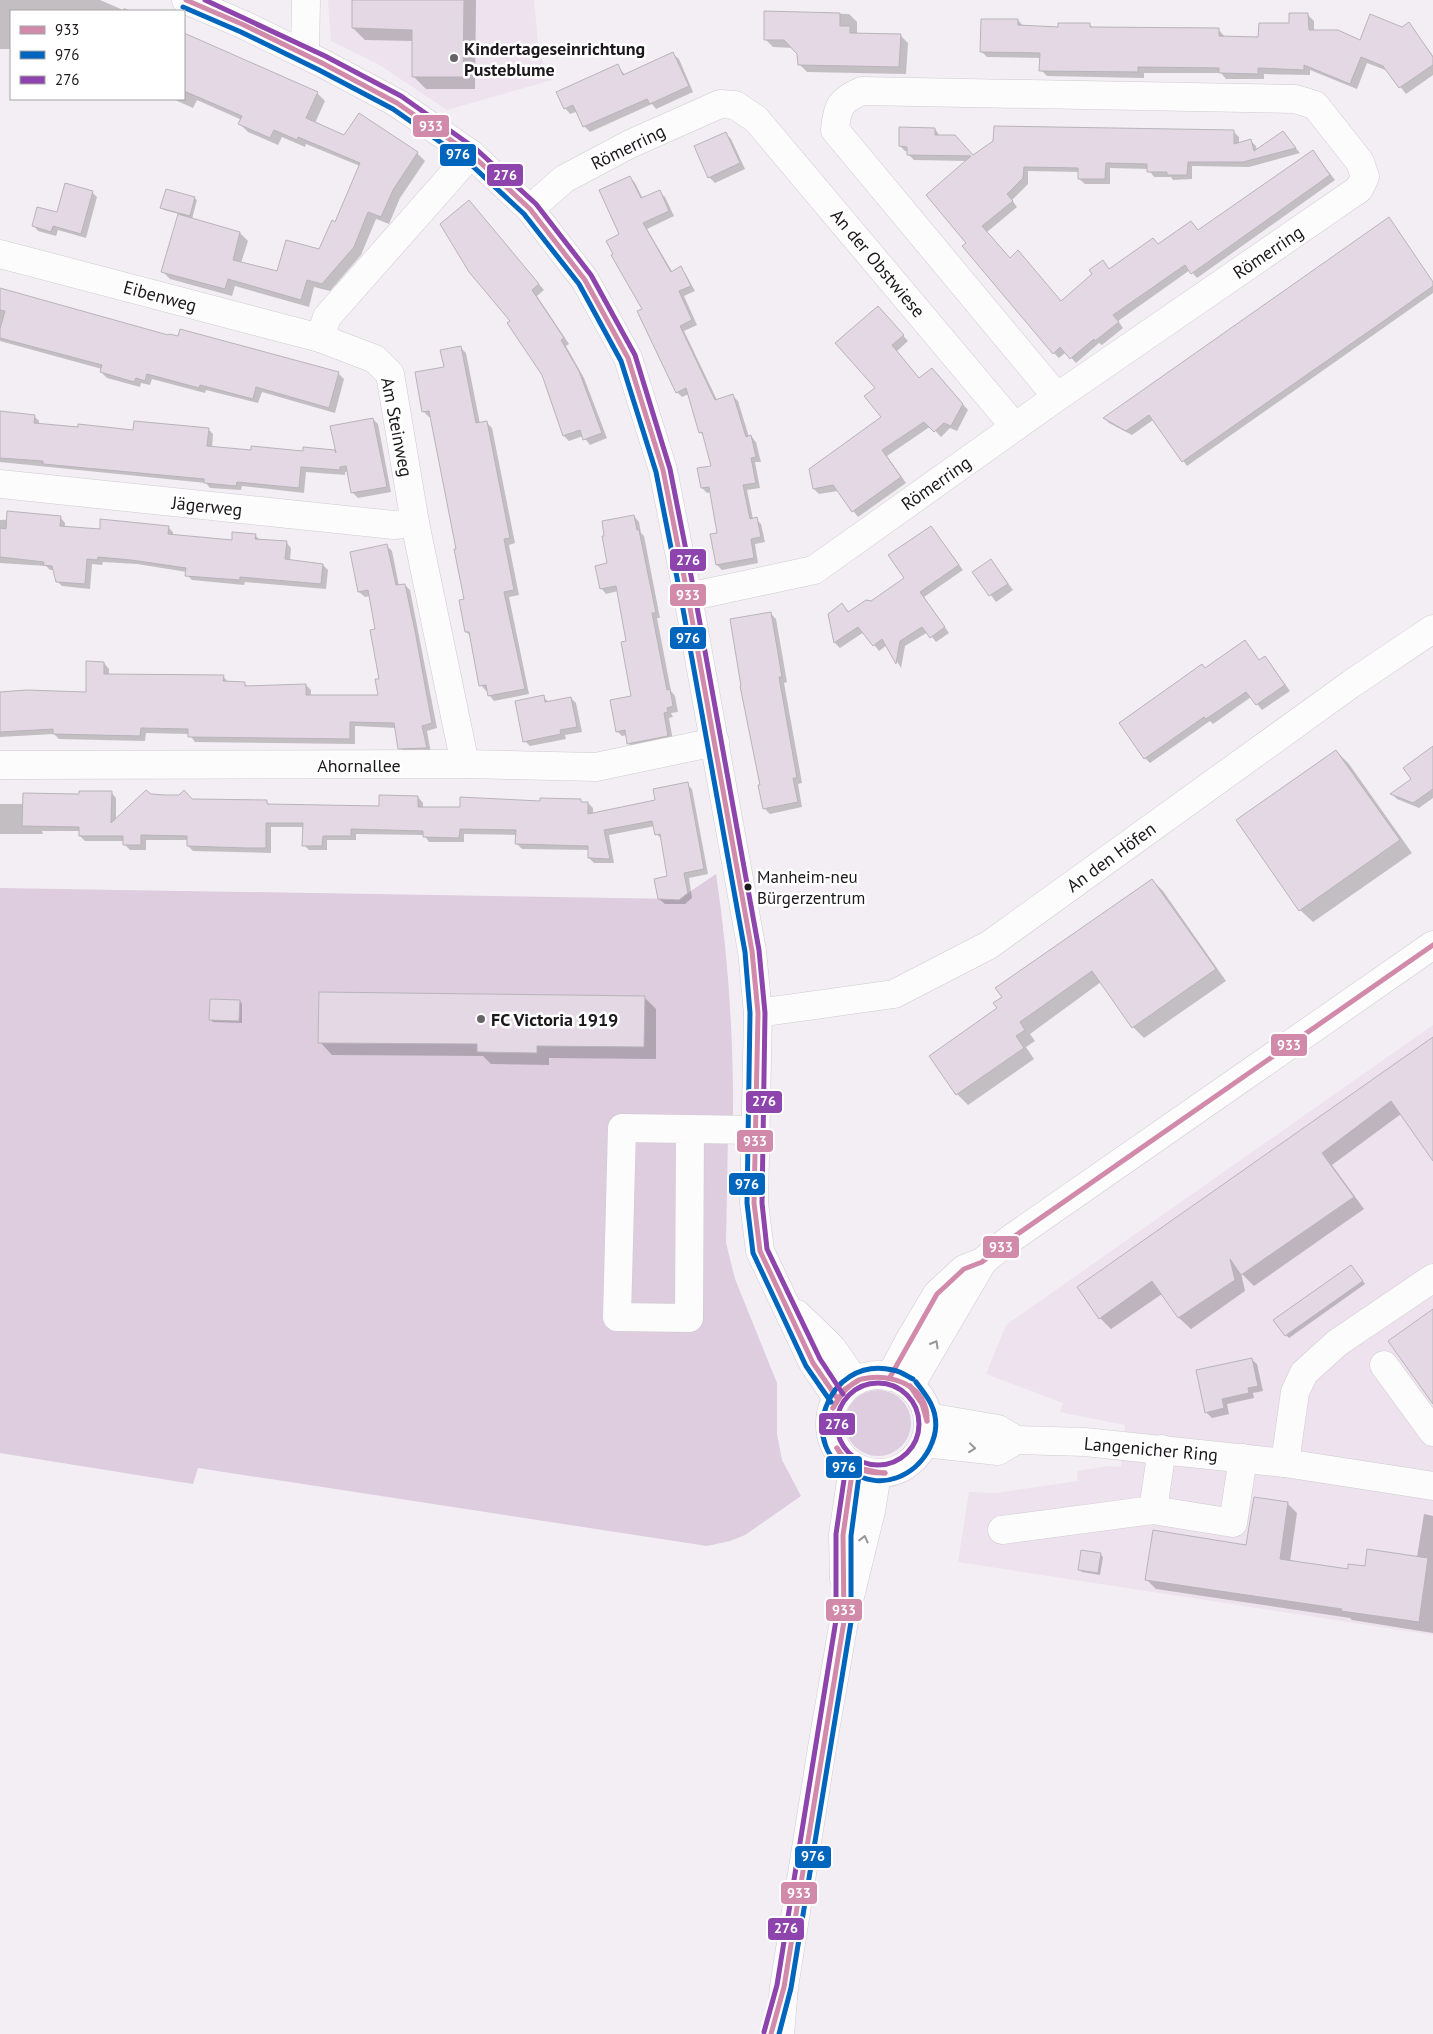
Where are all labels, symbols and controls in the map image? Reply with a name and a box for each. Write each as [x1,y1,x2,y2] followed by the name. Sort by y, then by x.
[10,10,185,100] legend
[55,20,80,39] text: 933
[464,37,645,81] place label: Kindertageseinrichtung Pusteblume
[55,45,80,64] text: 976
[448,52,460,64] marker: Kindertageseinrichtung Pusteblume
[55,70,80,89] text: 276
[412,114,450,138] line badge: 933
[419,117,443,135] text: 933
[587,119,669,175] street label: Römerring
[439,143,477,167] line badge: 976
[446,145,470,163] text: 976
[486,163,524,187] line badge: 276
[493,166,517,184] text: 276
[826,204,930,322] street label: An der Obstwiese
[1228,220,1308,284] street label: Römerring
[121,275,199,317] street label: Eibenweg
[376,375,418,479] street label: Am Steinweg
[897,451,975,515] street label: Römerring
[170,491,243,521] street label: Jägerweg
[669,548,707,572] line badge: 276
[676,551,700,569] text: 276
[669,583,707,607] line badge: 933
[676,586,700,604] text: 933
[669,626,707,650] line badge: 976
[676,629,700,647] text: 976
[317,754,401,777] street label: Ahornallee
[1062,817,1160,897] street label: An den Höfen
[757,866,865,909] place label: Manheim-neu Bürgerzentrum
[743,882,753,892] marker: Manheim-neu Bürgerzentrum
[491,1008,618,1031] place label: FC Victoria 1919
[475,1013,487,1025] marker: FC Victoria 1919
[1270,1033,1308,1057] line badge: 933
[1277,1036,1301,1054] text: 933
[745,1090,783,1114] line badge: 276
[752,1092,776,1110] text: 276
[736,1129,774,1153] line badge: 933
[743,1132,767,1150] text: 933
[728,1172,766,1196] line badge: 976
[735,1175,759,1193] text: 976
[982,1235,1020,1259] line badge: 933
[989,1238,1013,1256] text: 933
[929,1341,939,1350] one-way arrow
[818,1412,856,1436] line badge: 276
[825,1415,849,1433] text: 276
[1083,1432,1219,1466] street label: Langenicher Ring
[968,1442,976,1453] one-way arrow
[825,1455,863,1479] line badge: 976
[832,1458,856,1476] text: 976
[858,1535,869,1544] one-way arrow
[825,1598,863,1622] line badge: 933
[832,1601,856,1619] text: 933
[794,1845,832,1869] line badge: 976
[801,1847,825,1865] text: 976
[780,1881,818,1905] line badge: 933
[787,1884,811,1902] text: 933
[767,1917,805,1941] line badge: 276
[774,1919,798,1937] text: 276

